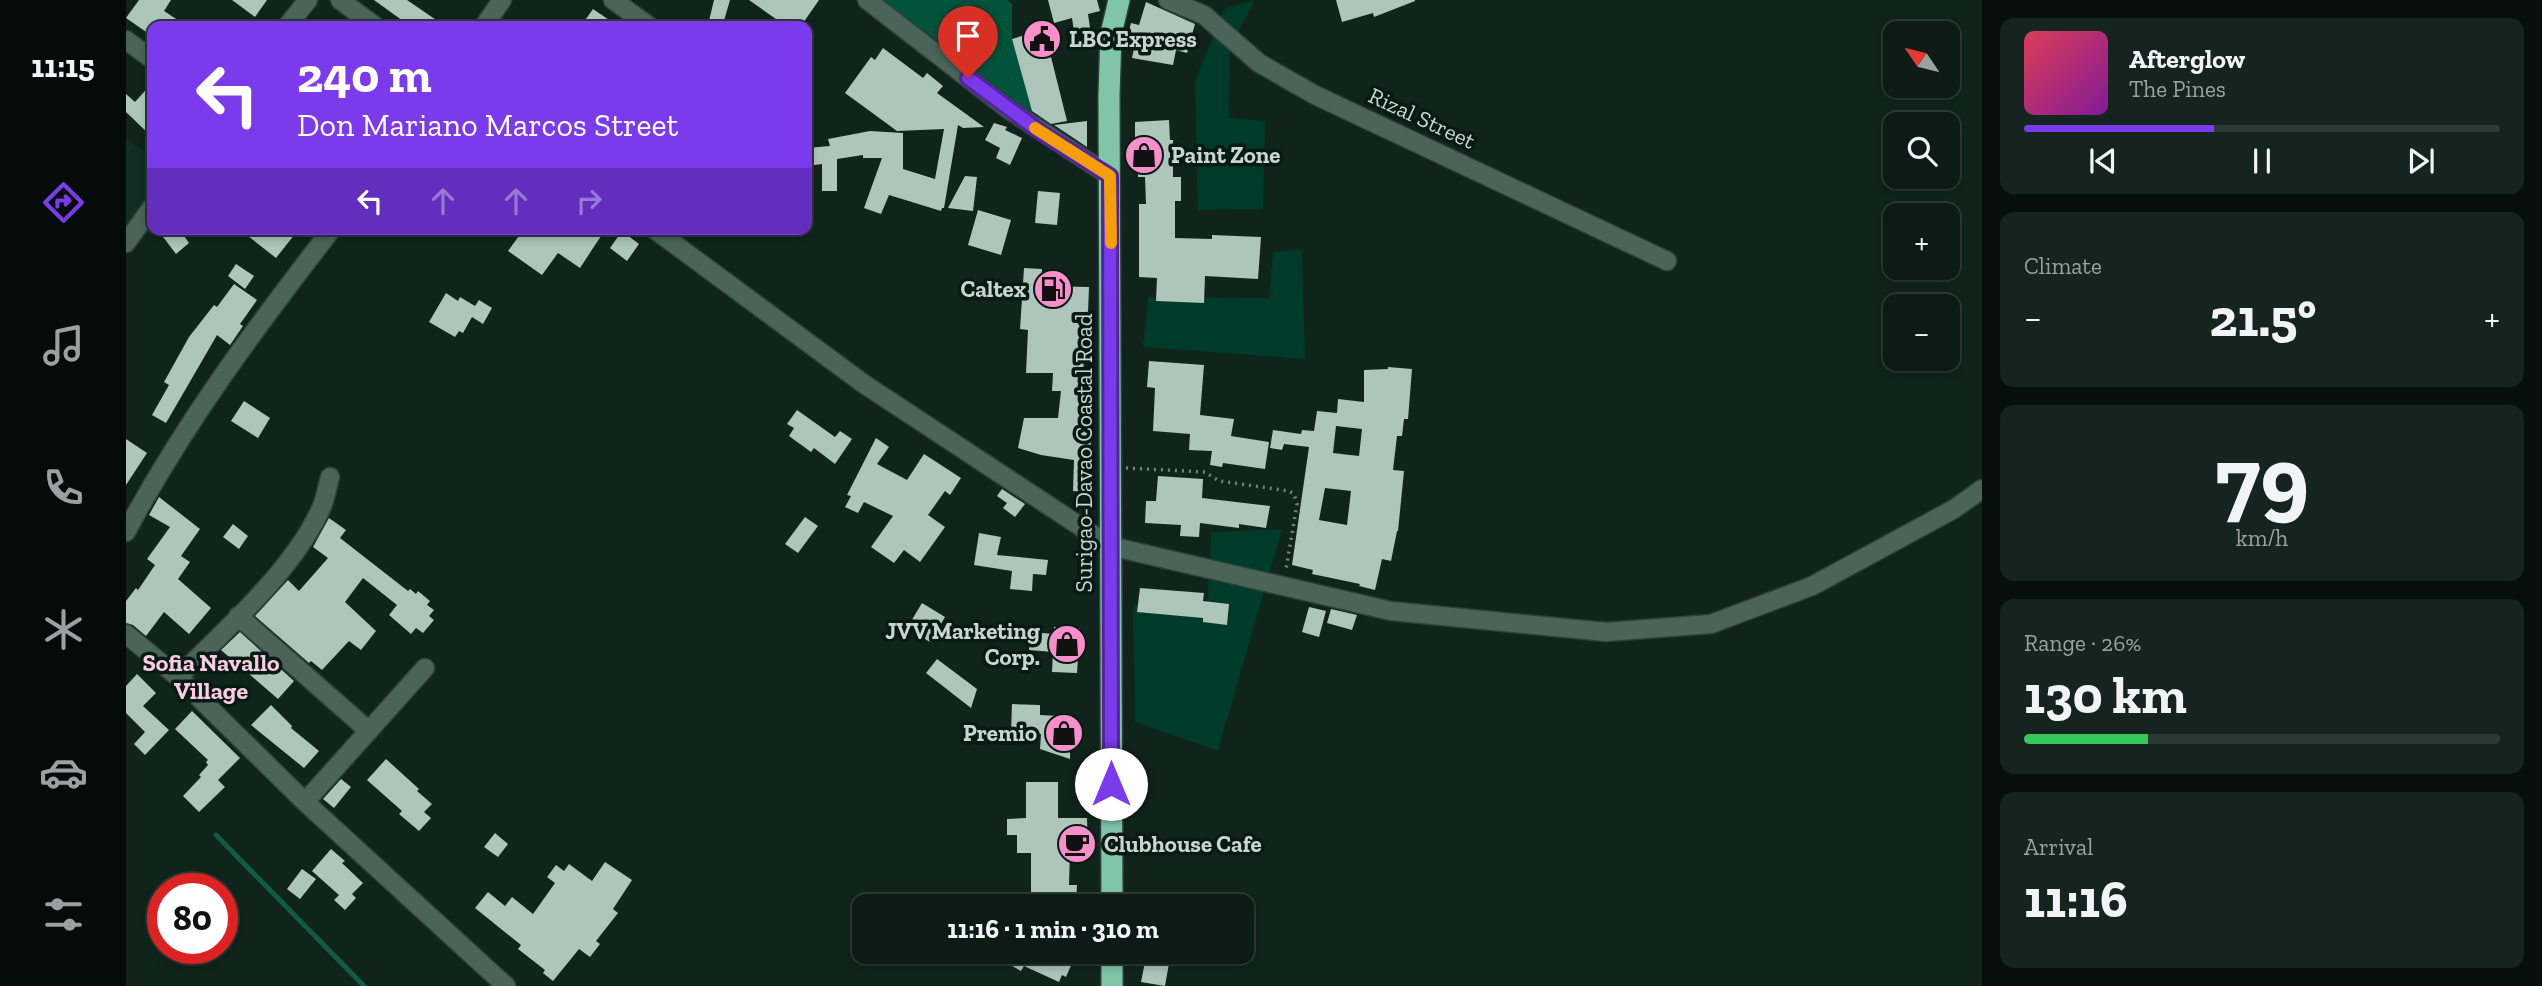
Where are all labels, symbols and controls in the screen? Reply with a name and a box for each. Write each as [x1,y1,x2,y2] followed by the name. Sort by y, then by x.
[938,6,998,78] pin
[949,17,987,55] icon: arrive
[1021,18,1063,60] public building icon: LBC Express
[1883,21,1960,98] north arrow
[1883,21,1960,371] map controls
[1069,25,1197,53] place label: LBC Express
[2129,43,2245,75] text: Afterglow
[297,46,432,105] text: 240 m
[31,47,95,85] text: 11:15
[182,49,273,140] icon: left
[2129,75,2226,103] text: The Pines
[1364,81,1480,155] street label: Rizal Street
[297,106,678,144] text: Don Mariano Marcos Street
[1883,112,1960,189] button: search
[1123,134,1165,176] shop icon: Paint Zone
[1171,141,1280,169] place label: Paint Zone
[2084,142,2122,180] icon: previous
[2243,142,2281,180] icon: pause
[2402,142,2440,180] icon: next
[39,178,88,227] icon: directions
[351,182,389,220] icon: left
[424,182,462,220] icon: ahead
[497,182,535,220] icon: ahead
[570,182,608,220] icon: right
[1883,203,1960,280] button: +
[2024,252,2102,280] text: Climate
[1032,268,1074,310] fuel station icon: Caltex
[960,275,1027,303] place label: Caltex
[2209,287,2316,349] text: 21.5°
[1883,294,1960,371] button: −
[2024,295,2042,341] text: −
[2484,295,2500,341] text: +
[1070,313,1098,593] street label: Surigao-Davao Coastal Road
[39,321,88,370] icon: music
[2215,424,2309,533] text: 79
[39,463,88,512] icon: phone
[2236,524,2288,552] text: km/h
[39,605,88,654] icon: climate
[885,617,1040,671] place label: JVV Marketing Corp.
[1046,623,1088,665] shop icon: JVV Marketing Corp.
[2024,629,2141,657] text: Range · 26%
[142,648,280,705] district label: Sofia Navallo Village
[2024,664,2187,726] text: 130 km
[1043,712,1085,754] shop icon: Premio
[963,719,1037,747] place label: Premio
[1074,747,1148,821] position arrow
[39,748,88,797] icon: car
[1056,823,1098,865] cafe icon: Clubhouse Cafe
[1104,830,1262,858] place label: Clubhouse Cafe
[2024,833,2093,861] text: Arrival
[2024,868,2128,930] text: 11:16
[147,873,238,964] speed limit sign: 80
[39,890,88,939] icon: filters
[947,913,1159,945] text: 11:16 · 1 min · 310 m

